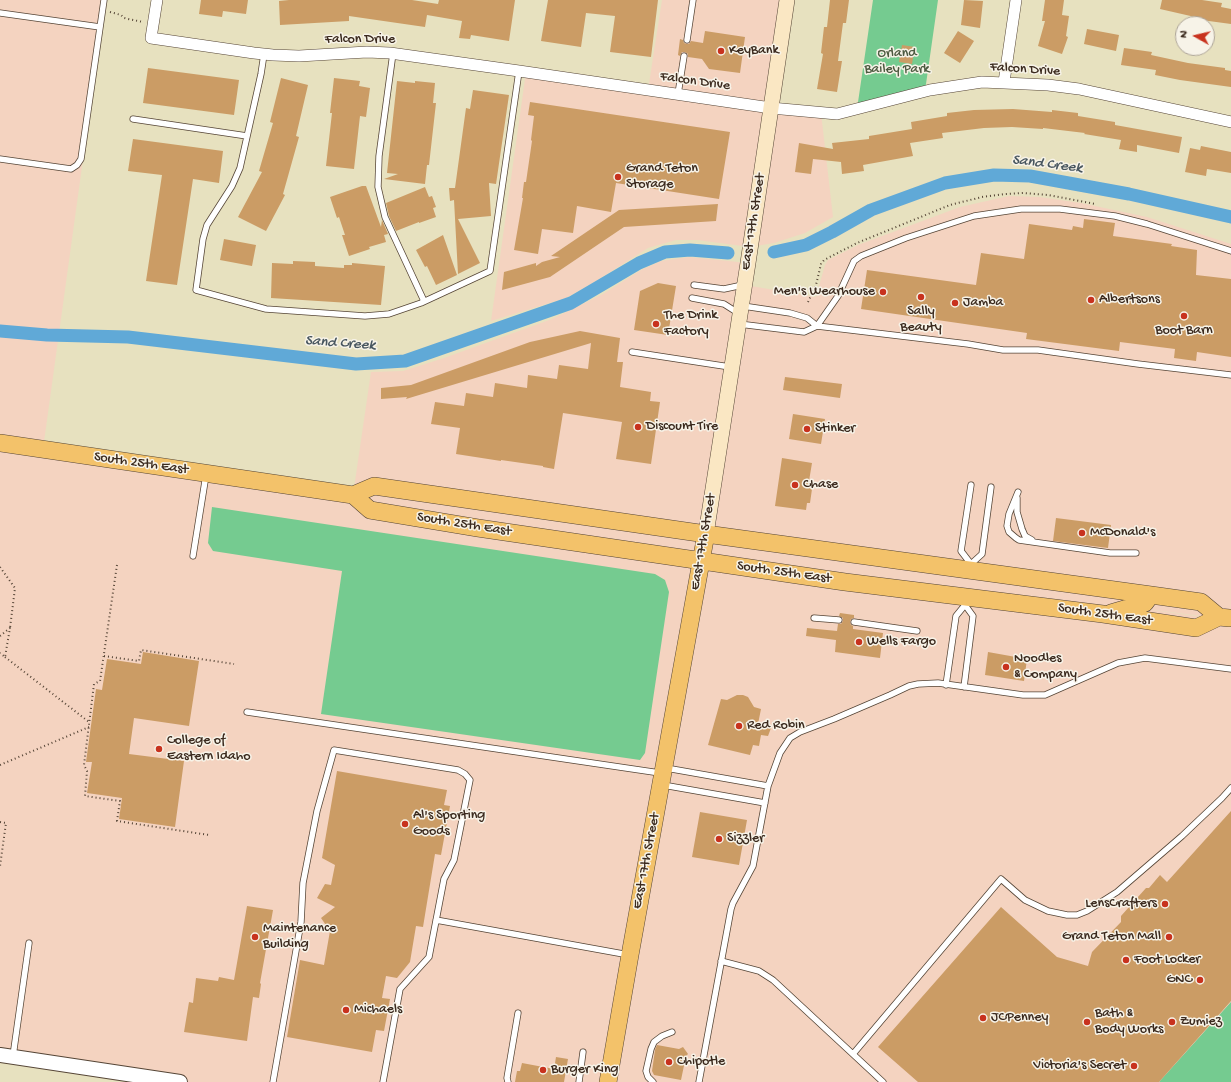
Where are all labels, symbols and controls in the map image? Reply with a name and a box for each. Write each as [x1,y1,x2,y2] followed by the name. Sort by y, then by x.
[1175,16,1215,56] north arrow
[1178,30,1191,39] text: N
[325,32,395,48] street label: Falcon Drive
[729,43,779,59] place label: KeyBank
[716,46,726,56] marker: KeyBank
[864,46,930,78] park label: Orland Bailey Park
[989,59,1061,81] street label: Falcon Drive
[659,69,731,95] street label: Falcon Drive
[1011,152,1083,178] water label: Sand Creek
[626,161,698,194] place label: Grand Teton Storage
[613,172,623,182] marker: Grand Teton Storage
[738,173,770,271] street label: East 17th Street
[774,284,875,300] place label: Men's Wearhouse
[878,287,888,297] marker: Men's Wearhouse
[916,292,926,302] marker: Sally Beauty
[1099,292,1160,308] place label: Albertsons
[963,295,1003,311] place label: Jamba
[1086,295,1096,305] marker: Albertsons
[950,298,960,308] marker: Jamba
[900,304,942,336] place label: Sally Beauty
[664,308,717,340] place label: The Drink Factory
[1179,311,1189,321] marker: Boot Barn
[651,319,661,329] marker: The Drink Factory
[1155,323,1213,339] place label: Boot Barn
[304,333,376,355] water label: Sand Creek
[646,419,718,435] place label: Discount Tire
[815,421,855,437] place label: Stinker
[633,422,643,432] marker: Discount Tire
[802,424,812,434] marker: Stinker
[93,449,189,479] street label: South 25th East
[803,477,838,493] place label: Chase
[790,480,800,490] marker: Chase
[687,493,721,591] street label: East 17th Street
[416,509,512,541] street label: South 25th East
[1090,525,1155,541] place label: McDonald's
[1077,528,1087,538] marker: McDonald's
[736,558,832,588] street label: South 25th East
[1057,600,1153,630] street label: South 25th East
[867,634,936,650] place label: Wells Fargo
[854,637,864,647] marker: Wells Fargo
[1014,651,1077,684] place label: Noodles & Company
[1001,662,1011,672] marker: Noodles & Company
[747,718,805,734] place label: Red Robin
[734,721,744,731] marker: Red Robin
[167,733,251,766] place label: College of Eastern Idaho
[154,744,164,754] marker: College of Eastern Idaho
[413,808,485,840] place label: Al's Sporting Goods
[629,812,665,910] street label: East 17th Street
[400,819,410,829] marker: Al's Sporting Goods
[727,831,764,847] place label: Sizzler
[714,834,724,844] marker: Sizzler
[1085,896,1157,912] place label: LensCrafters
[1160,899,1170,909] marker: LensCrafters
[263,921,336,954] place label: Maintenance Building
[1062,929,1161,945] place label: Grand Teton Mall
[250,932,260,942] marker: Maintenance Building
[1164,932,1174,942] marker: Grand Teton Mall
[1134,952,1200,968] place label: Foot Locker
[1121,955,1131,965] marker: Foot Locker
[1166,972,1192,988] place label: GNC
[1195,975,1205,985] marker: GNC
[354,1002,402,1018] place label: Michaels
[341,1005,351,1015] marker: Michaels
[1095,1006,1163,1038] place label: Bath & Body Works
[991,1010,1048,1026] place label: JCPenney
[978,1013,988,1023] marker: JCPenney
[1180,1014,1222,1030] place label: Zumiez
[1082,1017,1092,1027] marker: Bath & Body Works
[1167,1017,1177,1027] marker: Zumiez
[677,1054,725,1070] place label: Chipotle
[664,1057,674,1067] marker: Chipotle
[1033,1058,1126,1074] place label: Victoria's Secret
[1129,1061,1139,1071] marker: Victoria's Secret
[551,1062,619,1078] place label: Burger King
[538,1065,548,1075] marker: Burger King

